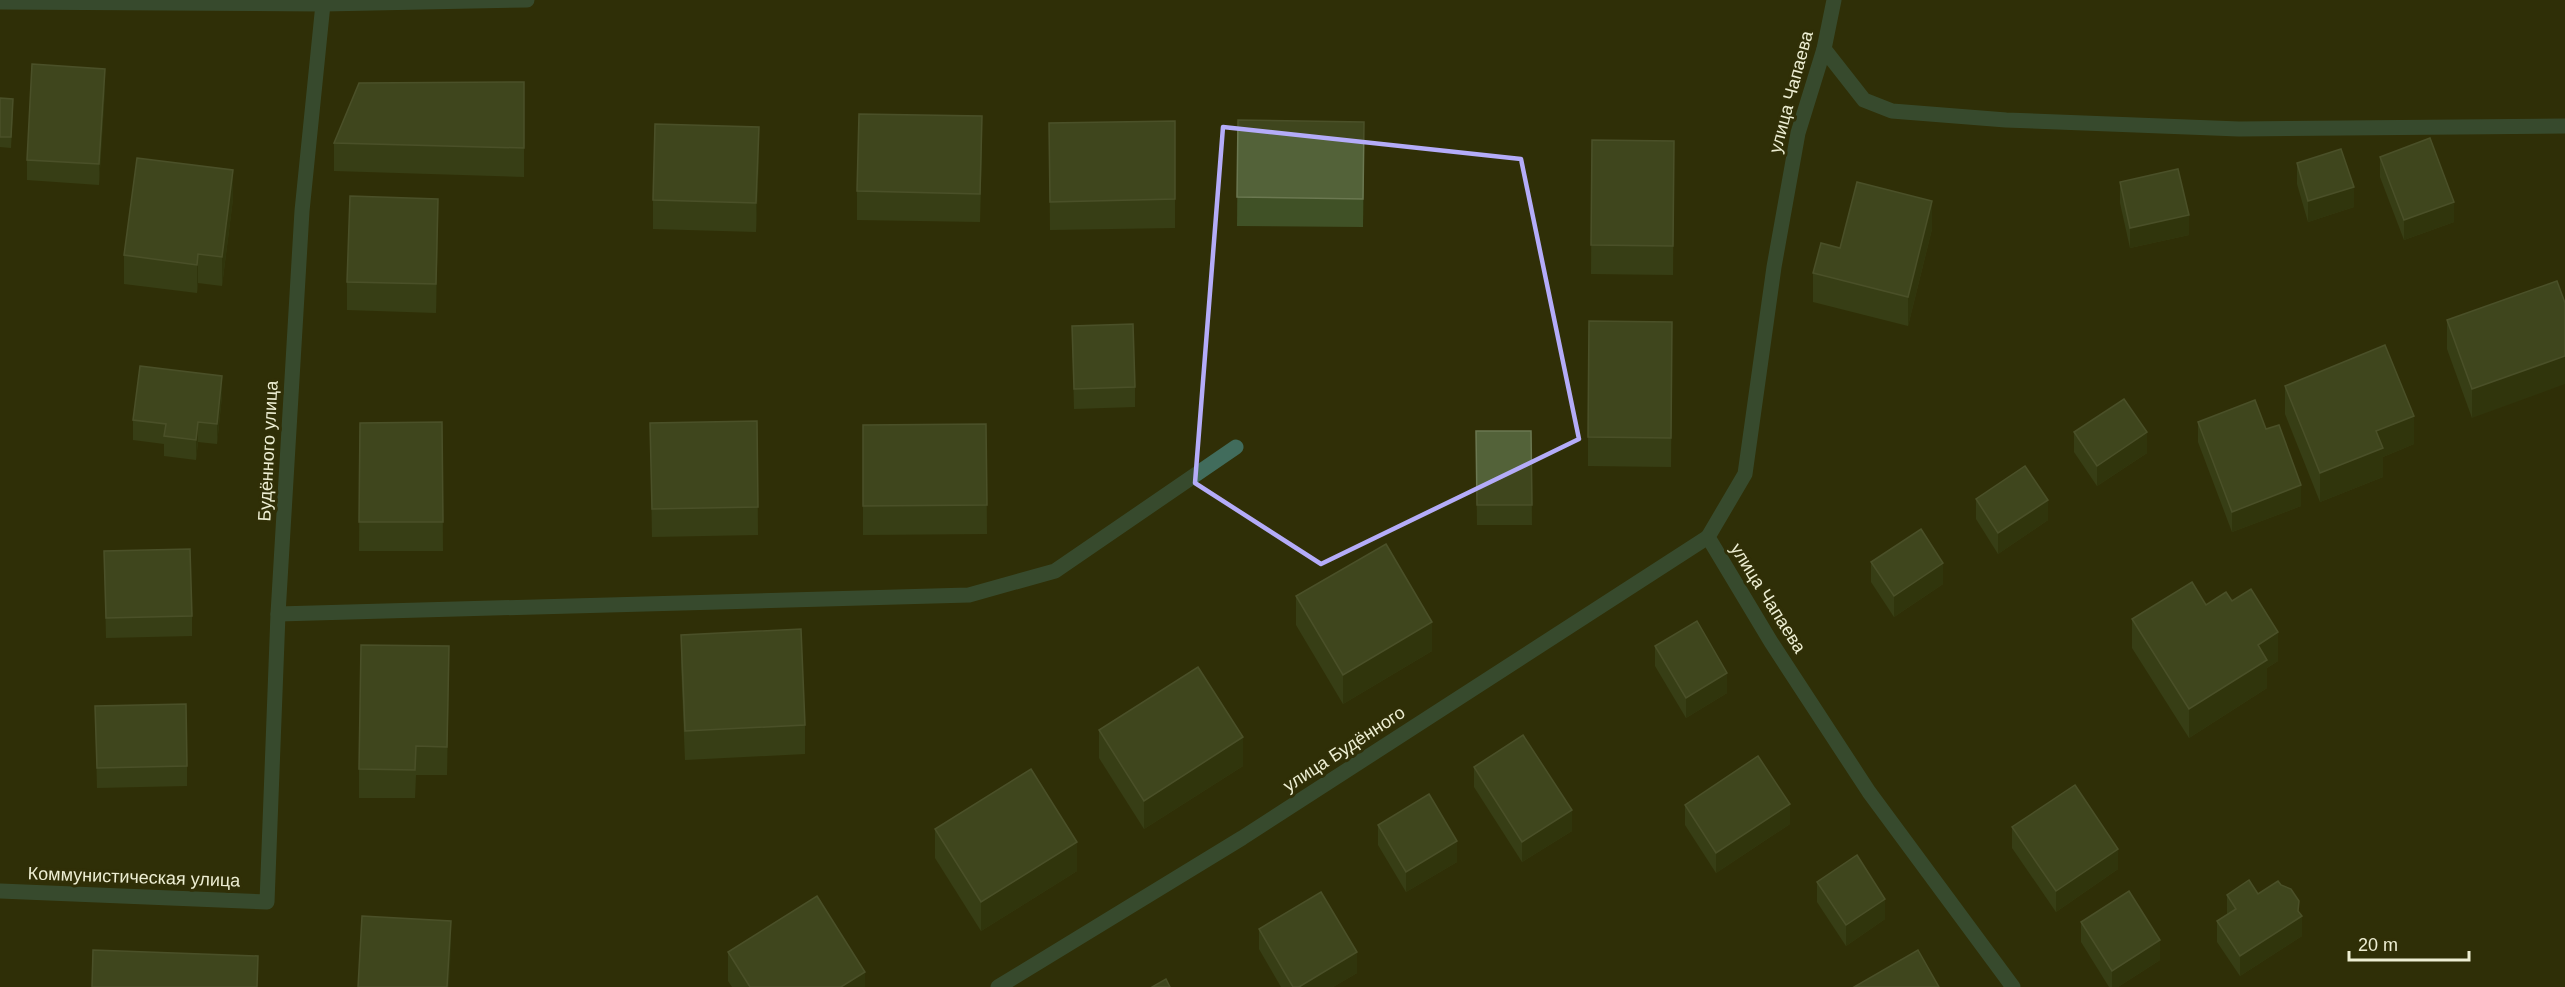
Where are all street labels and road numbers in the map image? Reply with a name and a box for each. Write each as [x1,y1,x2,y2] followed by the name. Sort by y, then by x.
[1765,28,1817,155] street label: улица Чапаева
[254,379,282,522] street label: Будённого улица
[1726,539,1810,657] street label: улица Чапаева
[1279,702,1409,796] street label: улица Будённого
[27,863,242,891] street label: Коммунистическая улица

